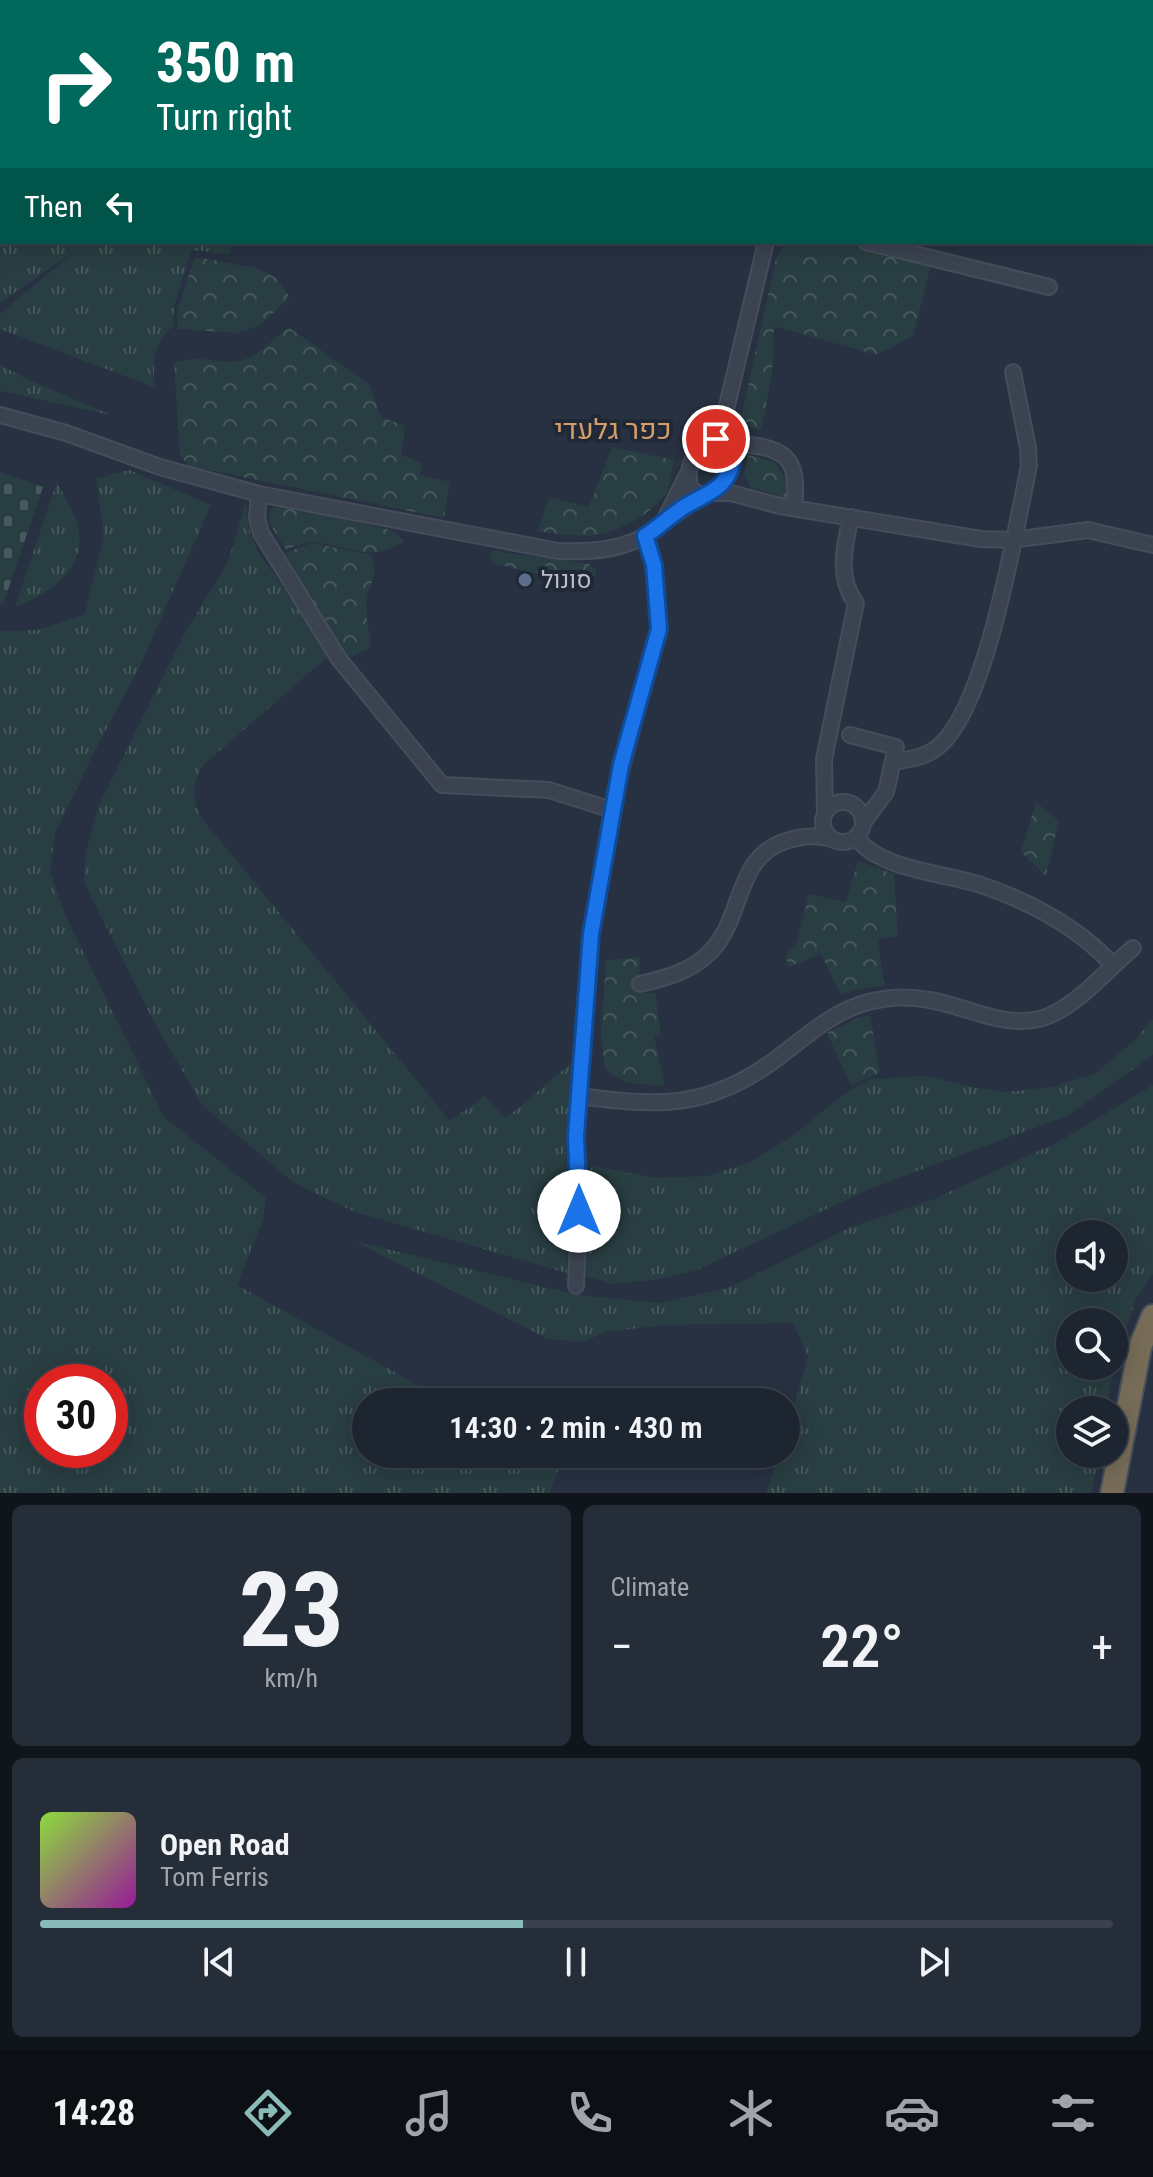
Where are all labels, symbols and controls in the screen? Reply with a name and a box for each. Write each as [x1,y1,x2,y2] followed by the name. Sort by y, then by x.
[156,30,295,96] text: 350 m
[24,32,128,136] icon: right
[156,97,292,139] text: Turn right
[99,184,143,228] icon: left
[24,189,83,224] text: Then
[682,405,750,473] pin
[554,413,672,446] district label: כפר גלעדי
[694,417,738,461] icon: arrive
[541,566,591,594] place label: סונול
[516,571,534,589] marker: סונול
[537,1169,621,1253] position arrow
[1056,1220,1128,1468] map controls
[1056,1220,1128,1292] button: sound
[1056,1308,1128,1380] button: search
[24,1364,128,1468] speed limit sign: 30
[1056,1396,1128,1468] button: layers
[449,1410,703,1445] text: 14:30 · 2 min · 430 m
[239,1550,344,1671] text: 23
[611,1572,689,1602] text: Climate
[820,1611,904,1682] text: 22°
[611,1621,633,1673] text: −
[1091,1621,1113,1673] text: +
[265,1663,318,1693] text: km/h
[160,1827,290,1862] text: Open Road
[160,1862,269,1892] text: Tom Ferris
[197,1940,241,1984] icon: previous
[554,1940,598,1984] icon: pause
[912,1940,956,1984] icon: next
[240,2085,296,2141] icon: directions
[401,2085,457,2141] icon: music
[562,2085,618,2141] icon: phone
[723,2085,779,2141] icon: climate
[884,2085,940,2141] icon: car
[1045,2085,1101,2141] icon: filters
[52,2092,135,2134] text: 14:28

